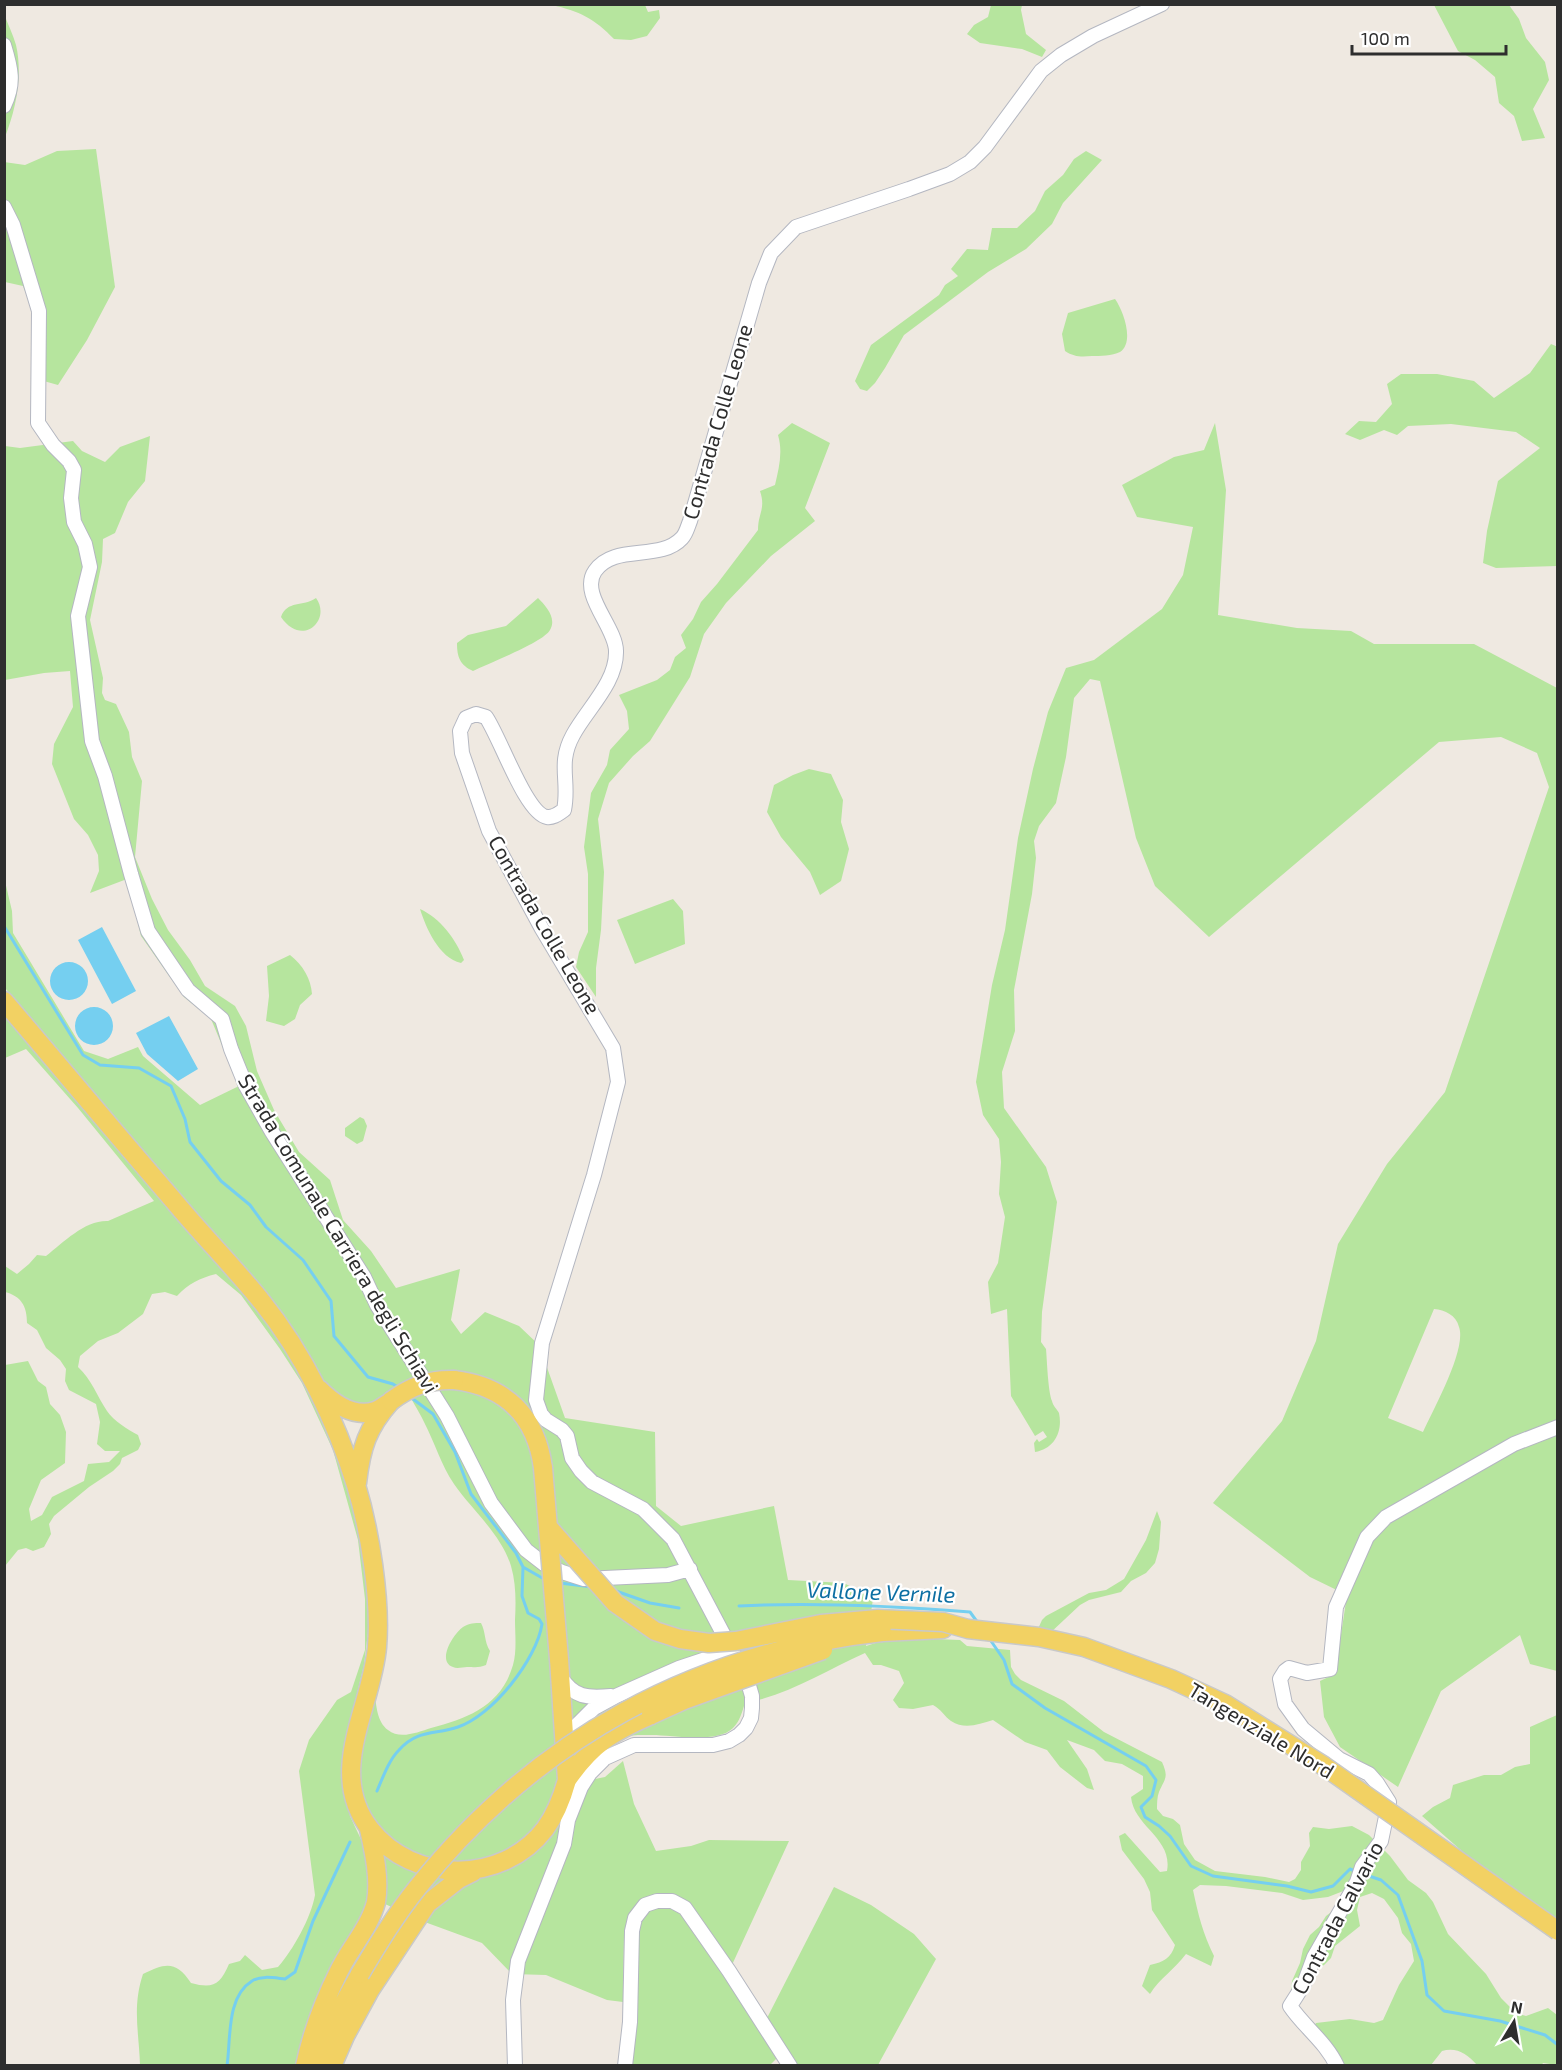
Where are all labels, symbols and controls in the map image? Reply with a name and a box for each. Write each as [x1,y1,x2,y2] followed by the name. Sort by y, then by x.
[1352,18,1506,56] scale bar
[1361,27,1410,49] text: 100 m
[677,321,756,522] street label: Contrada Colle Leone
[484,831,607,1018] street label: Contrada Colle Leone
[234,1069,445,1397] street label: Strada Comunale Carriera degli Schiavi
[806,1575,956,1607] water label: Vallone Vernile
[1184,1676,1339,1783] street label: Tangenziale Nord
[1286,1837,1388,1998] street label: Contrada Calvario
[1484,1992,1544,2052] north arrow
[1509,1996,1524,2017] text: N

